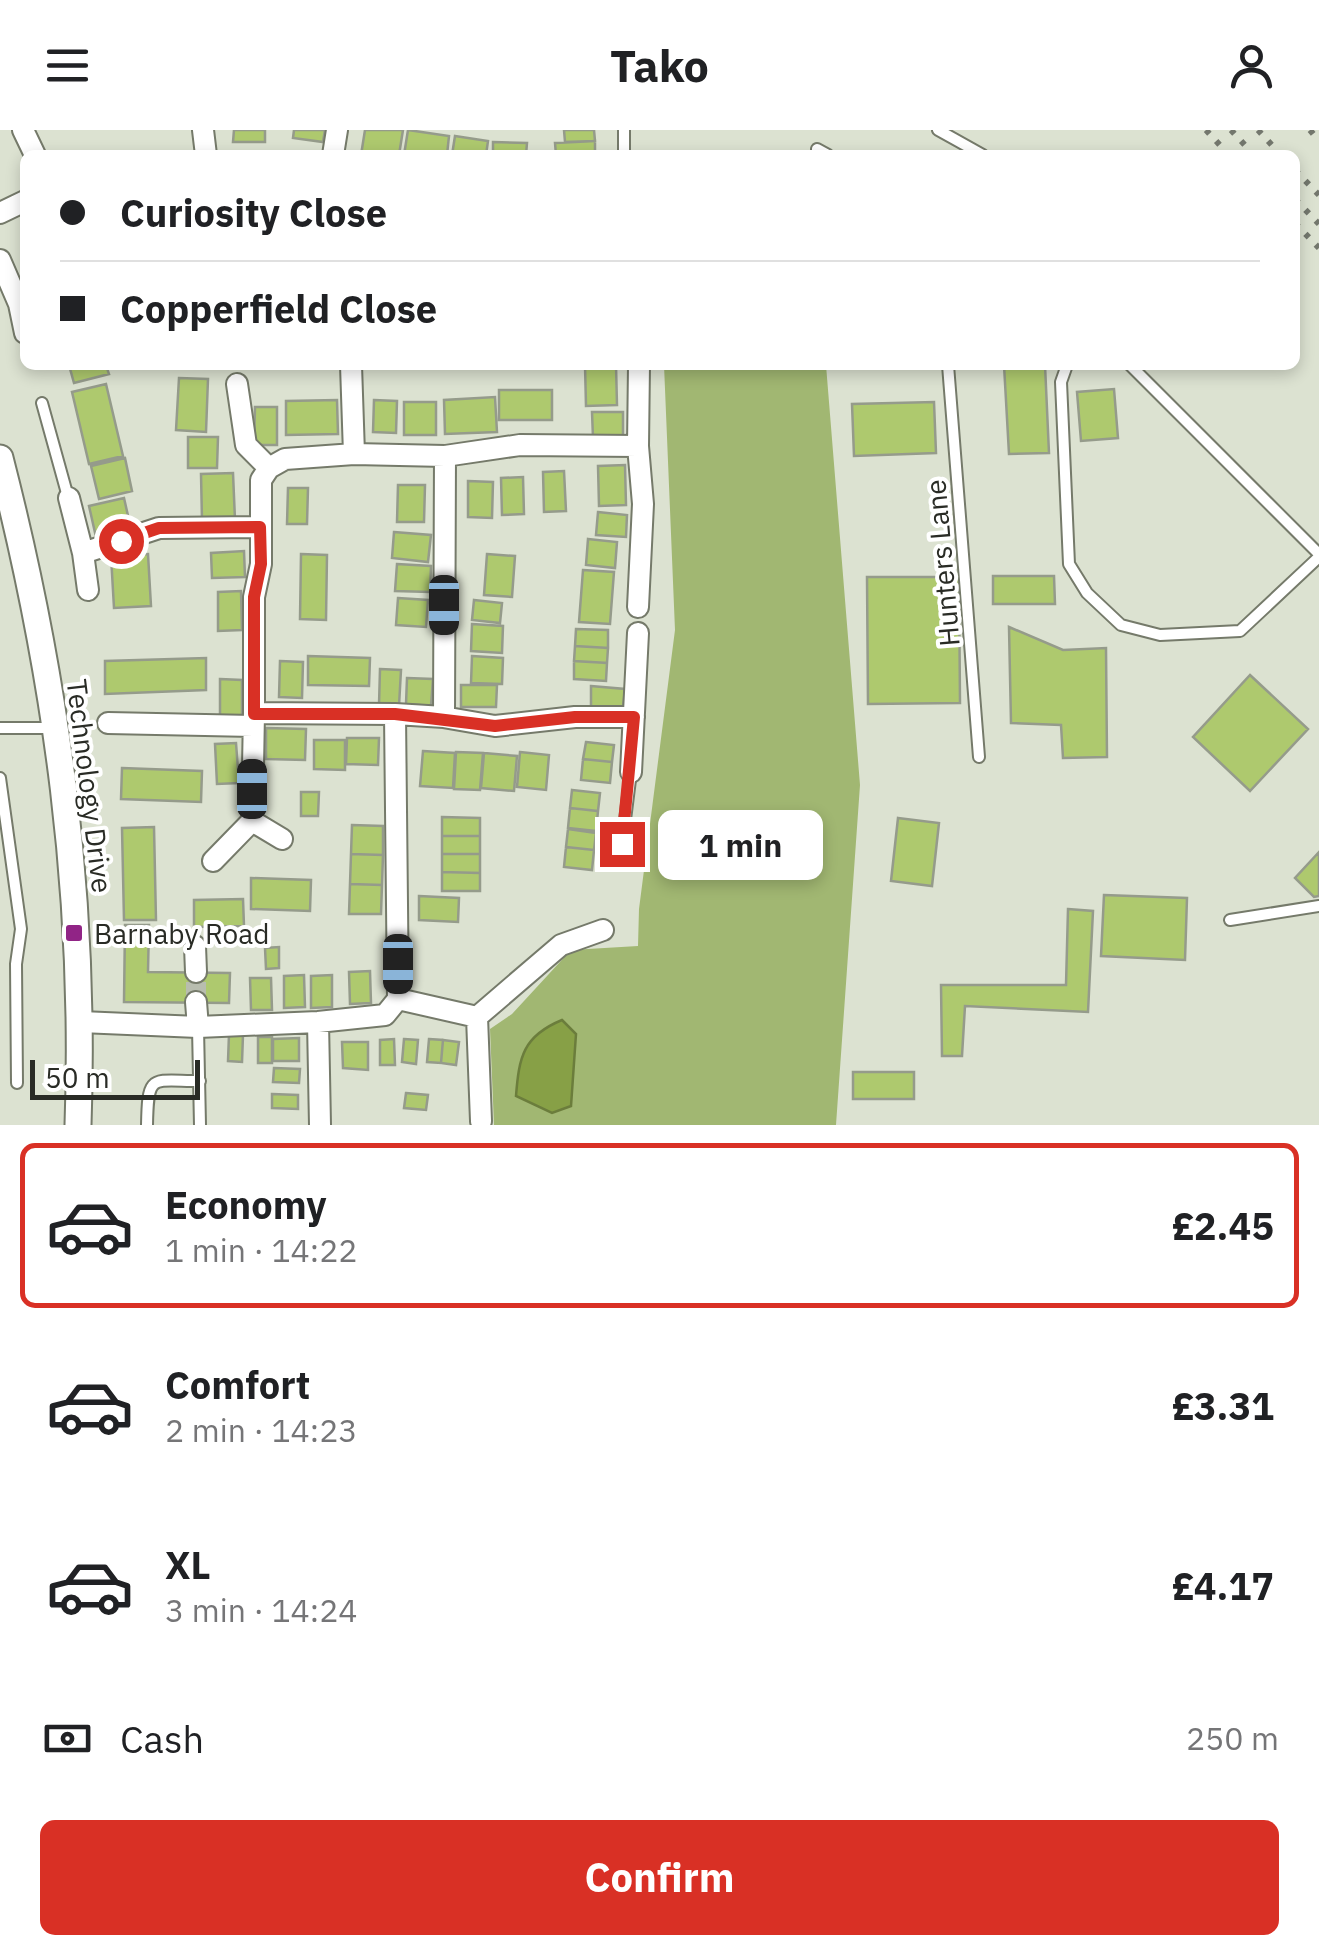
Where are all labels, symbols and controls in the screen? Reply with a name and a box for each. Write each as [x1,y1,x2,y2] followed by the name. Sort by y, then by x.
[610,36,709,94] text: Tako
[40,38,95,93] icon: menu
[1224,38,1279,93] icon: person
[120,188,387,237] text: Curiosity Close
[120,284,437,333] text: Copperfield Close
[916,478,968,648] street label: Hunters Lane
[99,519,144,564] route start
[429,575,459,635] car
[59,677,121,895] street label: Technology Drive
[237,759,267,819] car
[657,809,822,879] callout: 1 min
[600,822,645,867] route end
[699,824,782,866] text: 1 min
[94,915,269,952] place label: Barnaby Road
[63,922,85,944] marker: Barnaby Road
[383,934,413,994] car
[30,1055,200,1100] scale bar
[45,1059,110,1096] text: 50 m
[165,1180,327,1229] text: Economy
[45,1181,135,1271] icon: car
[1172,1201,1274,1250] text: £2.45
[165,1229,358,1271] text: 1 min · 14:22
[165,1360,310,1409] text: Comfort
[45,1361,135,1451] icon: car
[1172,1381,1274,1430] text: £3.31
[165,1409,358,1451] text: 2 min · 14:23
[165,1540,211,1589] text: XL
[45,1541,135,1631] icon: car
[1172,1561,1274,1610] text: £4.17
[165,1589,358,1631] text: 3 min · 14:24
[40,1711,95,1766] icon: cash
[120,1714,204,1763] text: Cash
[1186,1717,1279,1759] text: 250 m
[40,1820,1279,1935] button: Confirm

